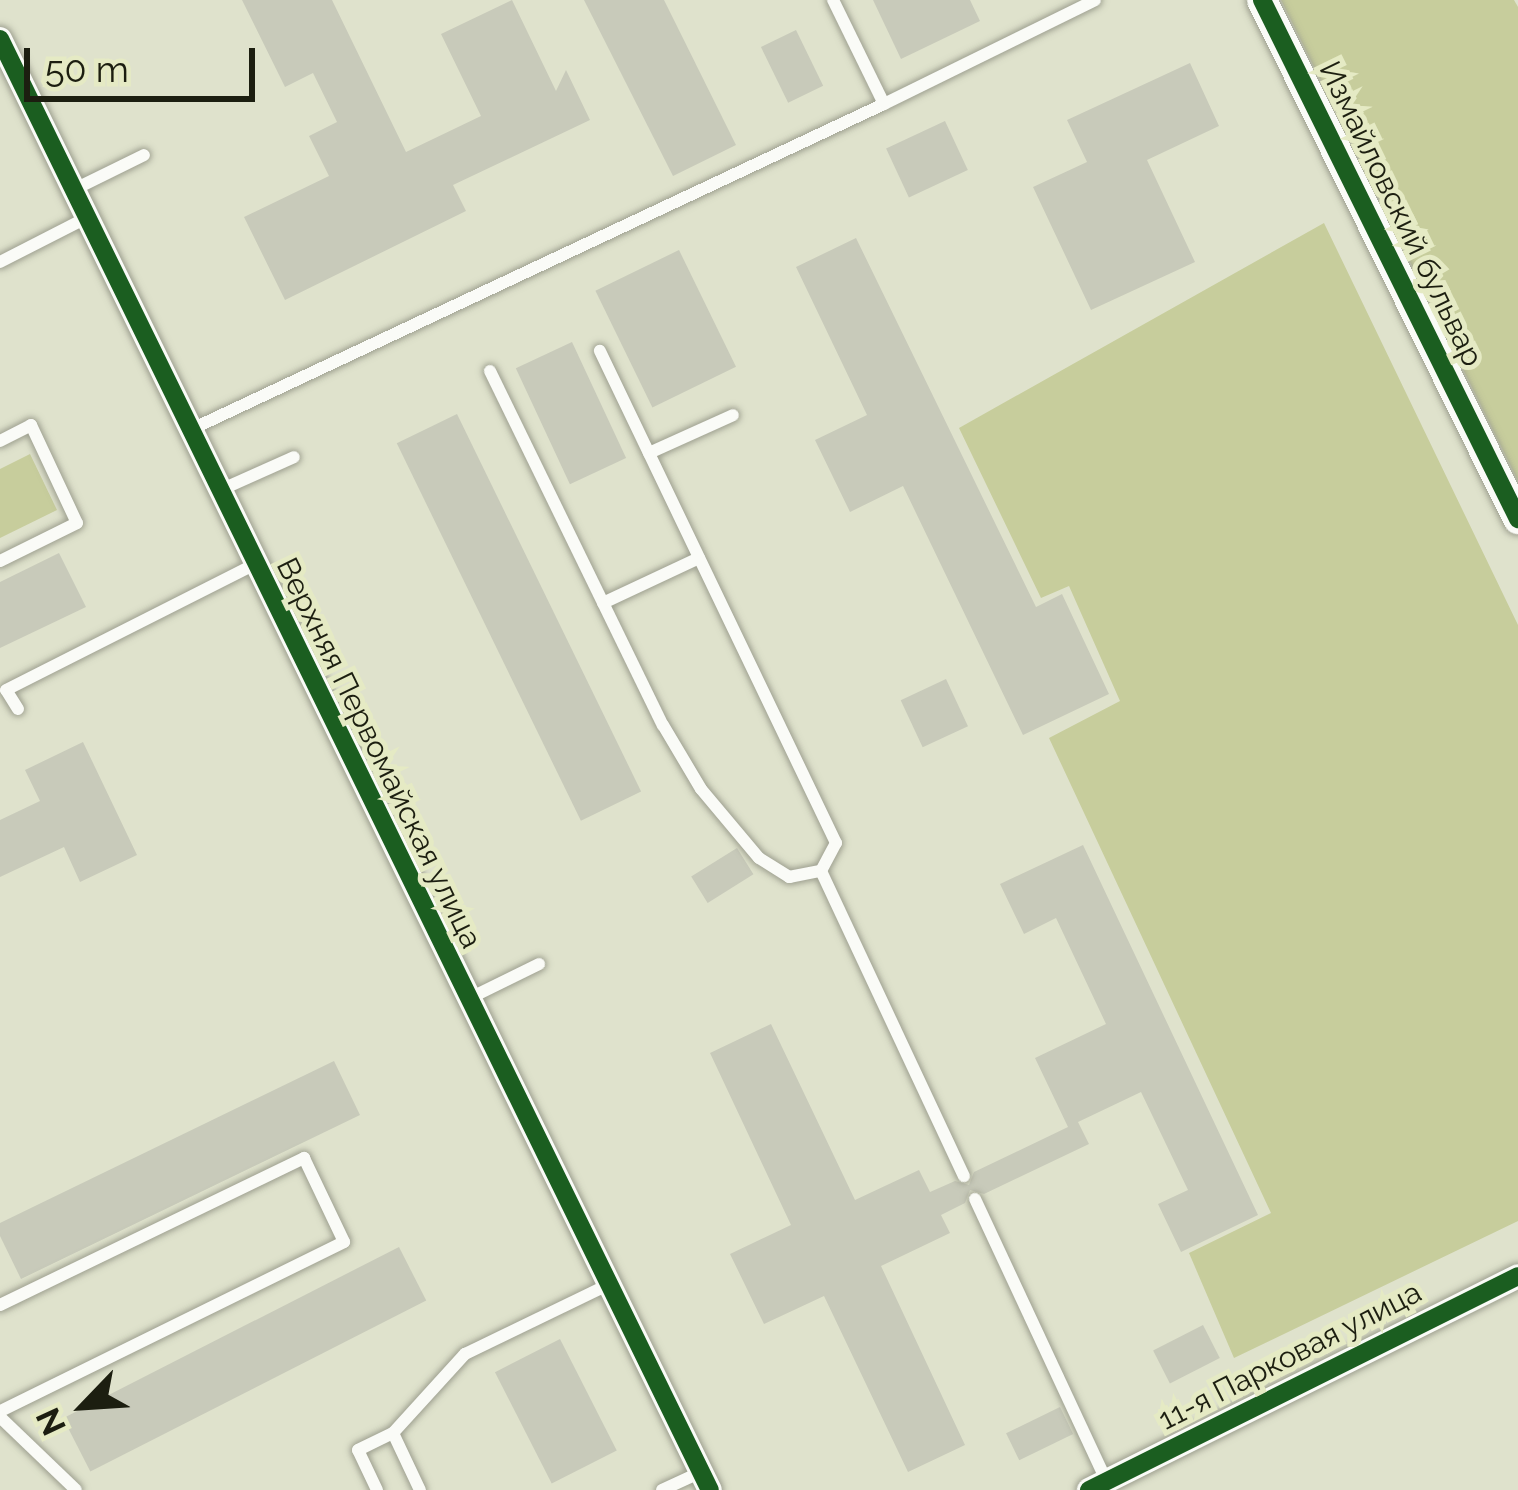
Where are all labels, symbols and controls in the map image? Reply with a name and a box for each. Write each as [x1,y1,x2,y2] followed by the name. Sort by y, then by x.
[30,24,261,98] scale bar
[45,48,129,90] text: 50 m
[1311,56,1491,372] street label: Измайловский бульвар
[268,552,490,954] street label: Верхняя Первомайская улица
[1152,1274,1428,1438] street label: 11-я Парковая улица
[24,1346,144,1466] north arrow
[28,1402,74,1441] text: N

